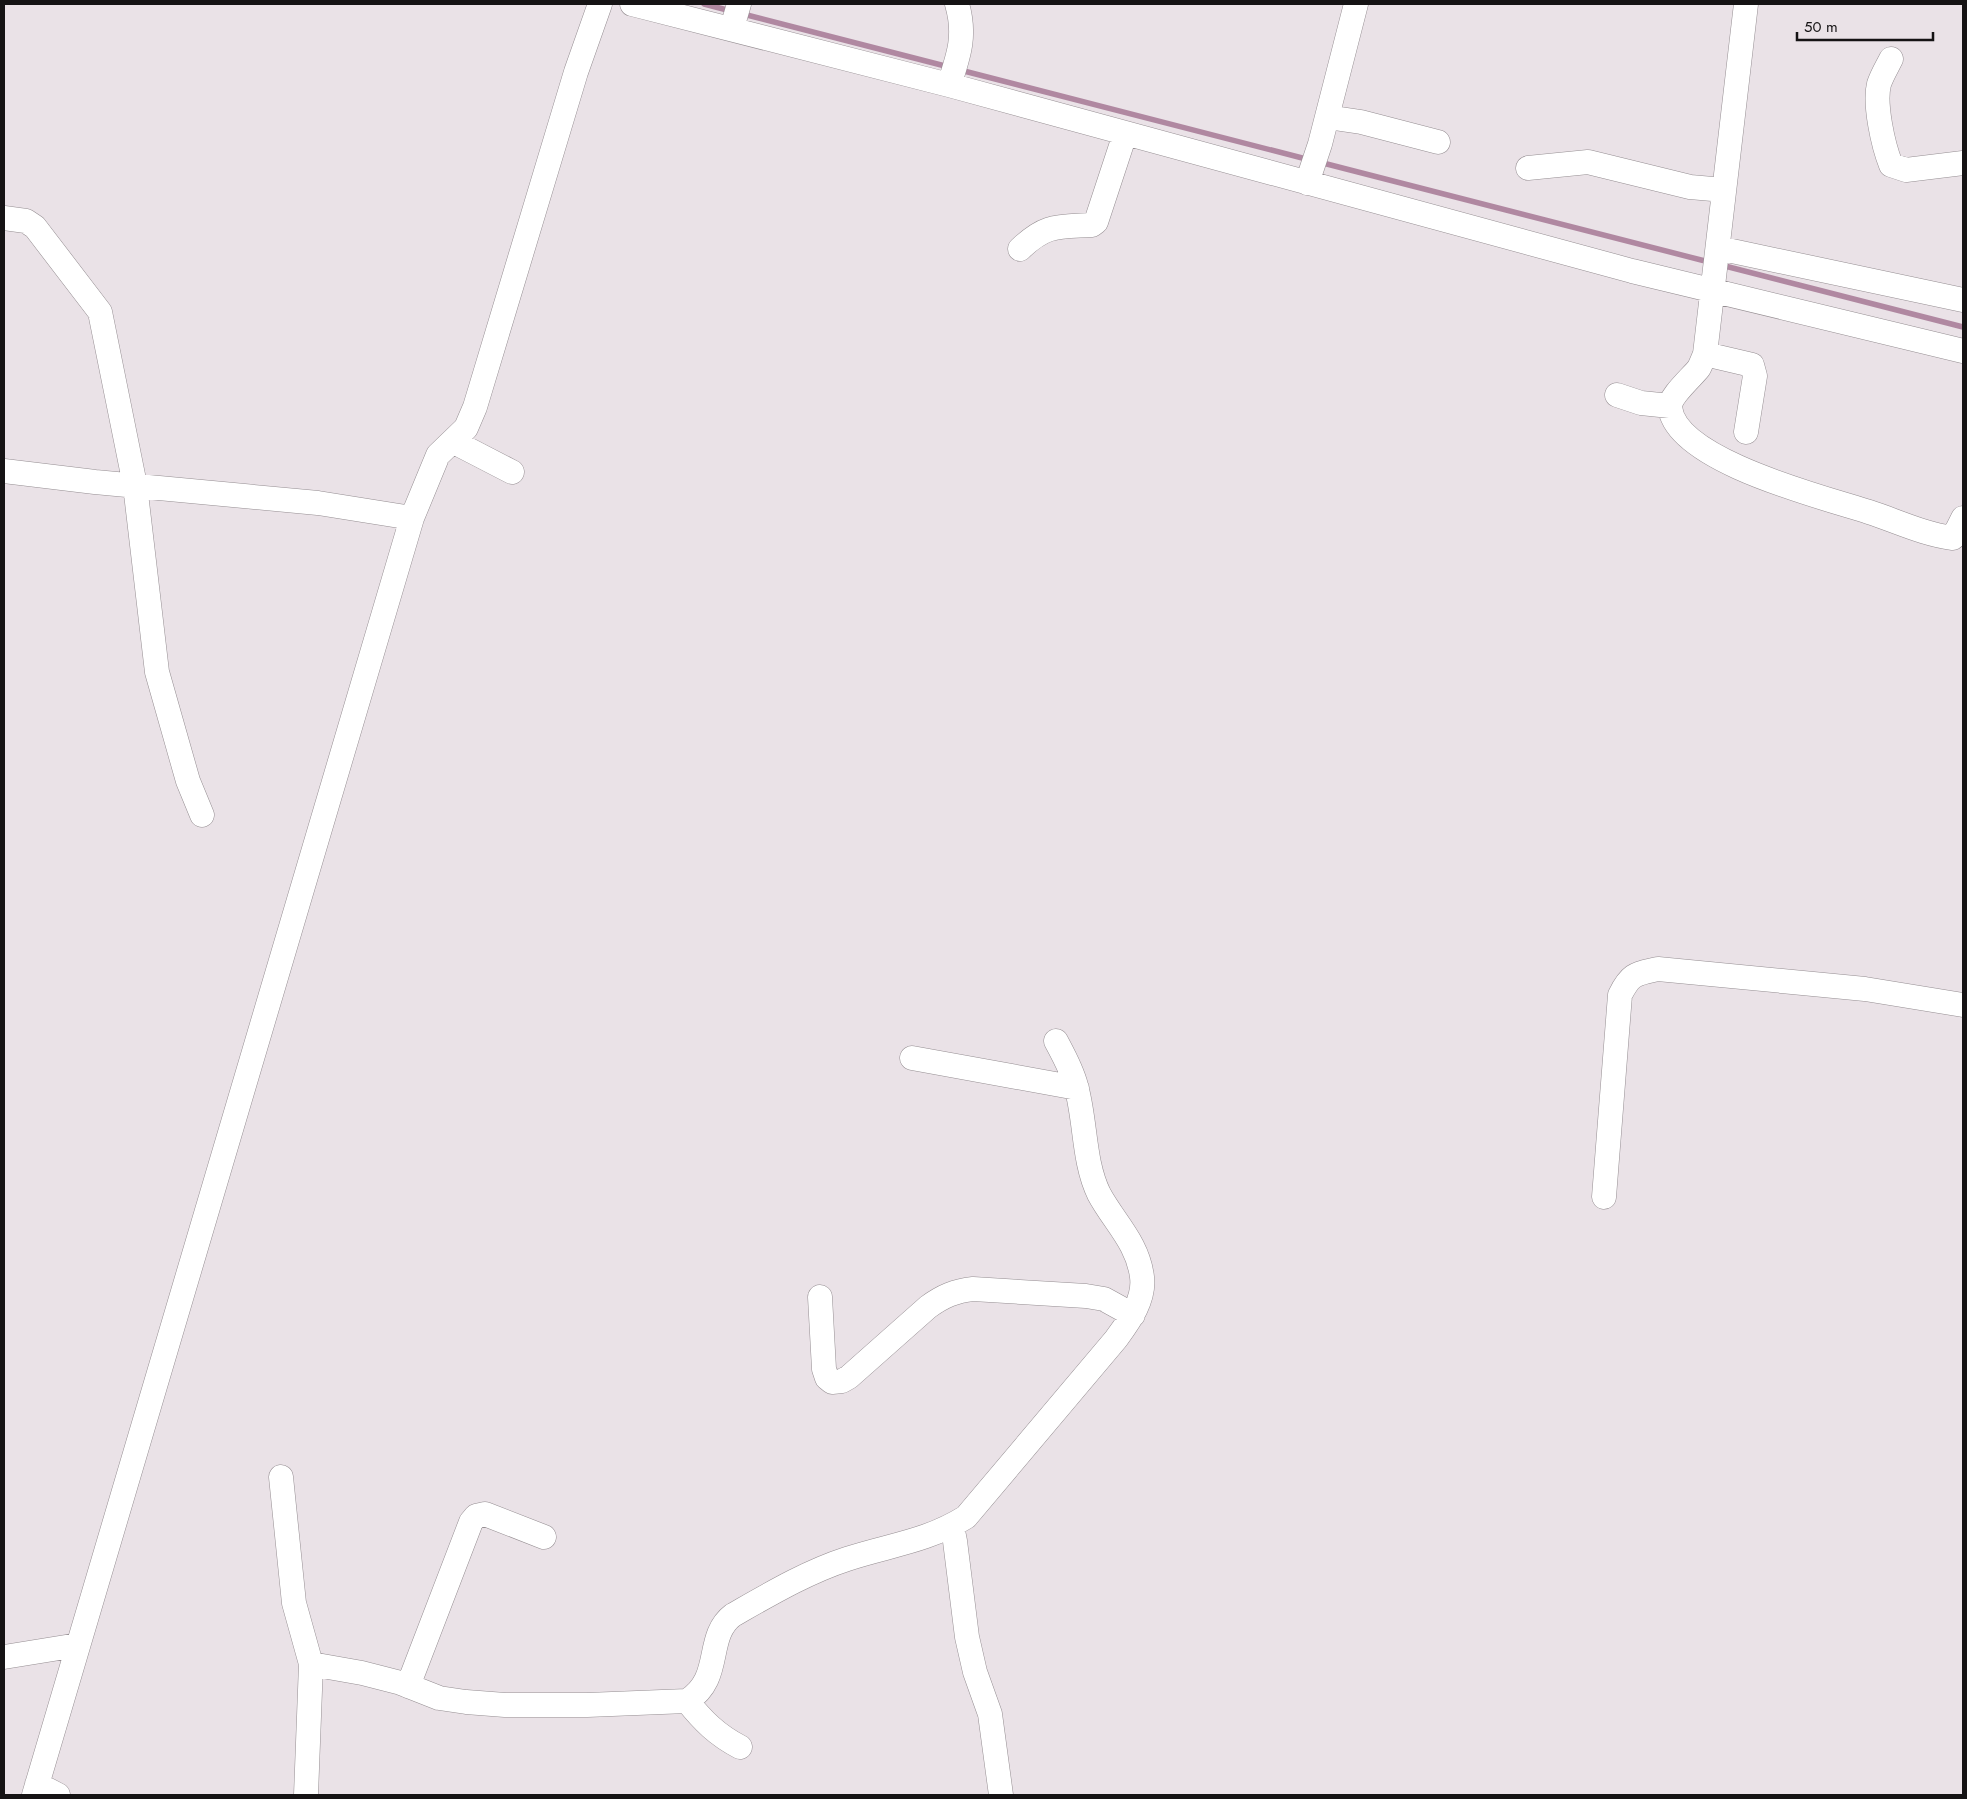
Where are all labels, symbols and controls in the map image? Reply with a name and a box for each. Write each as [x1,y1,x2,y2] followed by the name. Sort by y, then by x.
[1797,10,1933,42] scale bar
[1804,16,1838,38] text: 50 m

